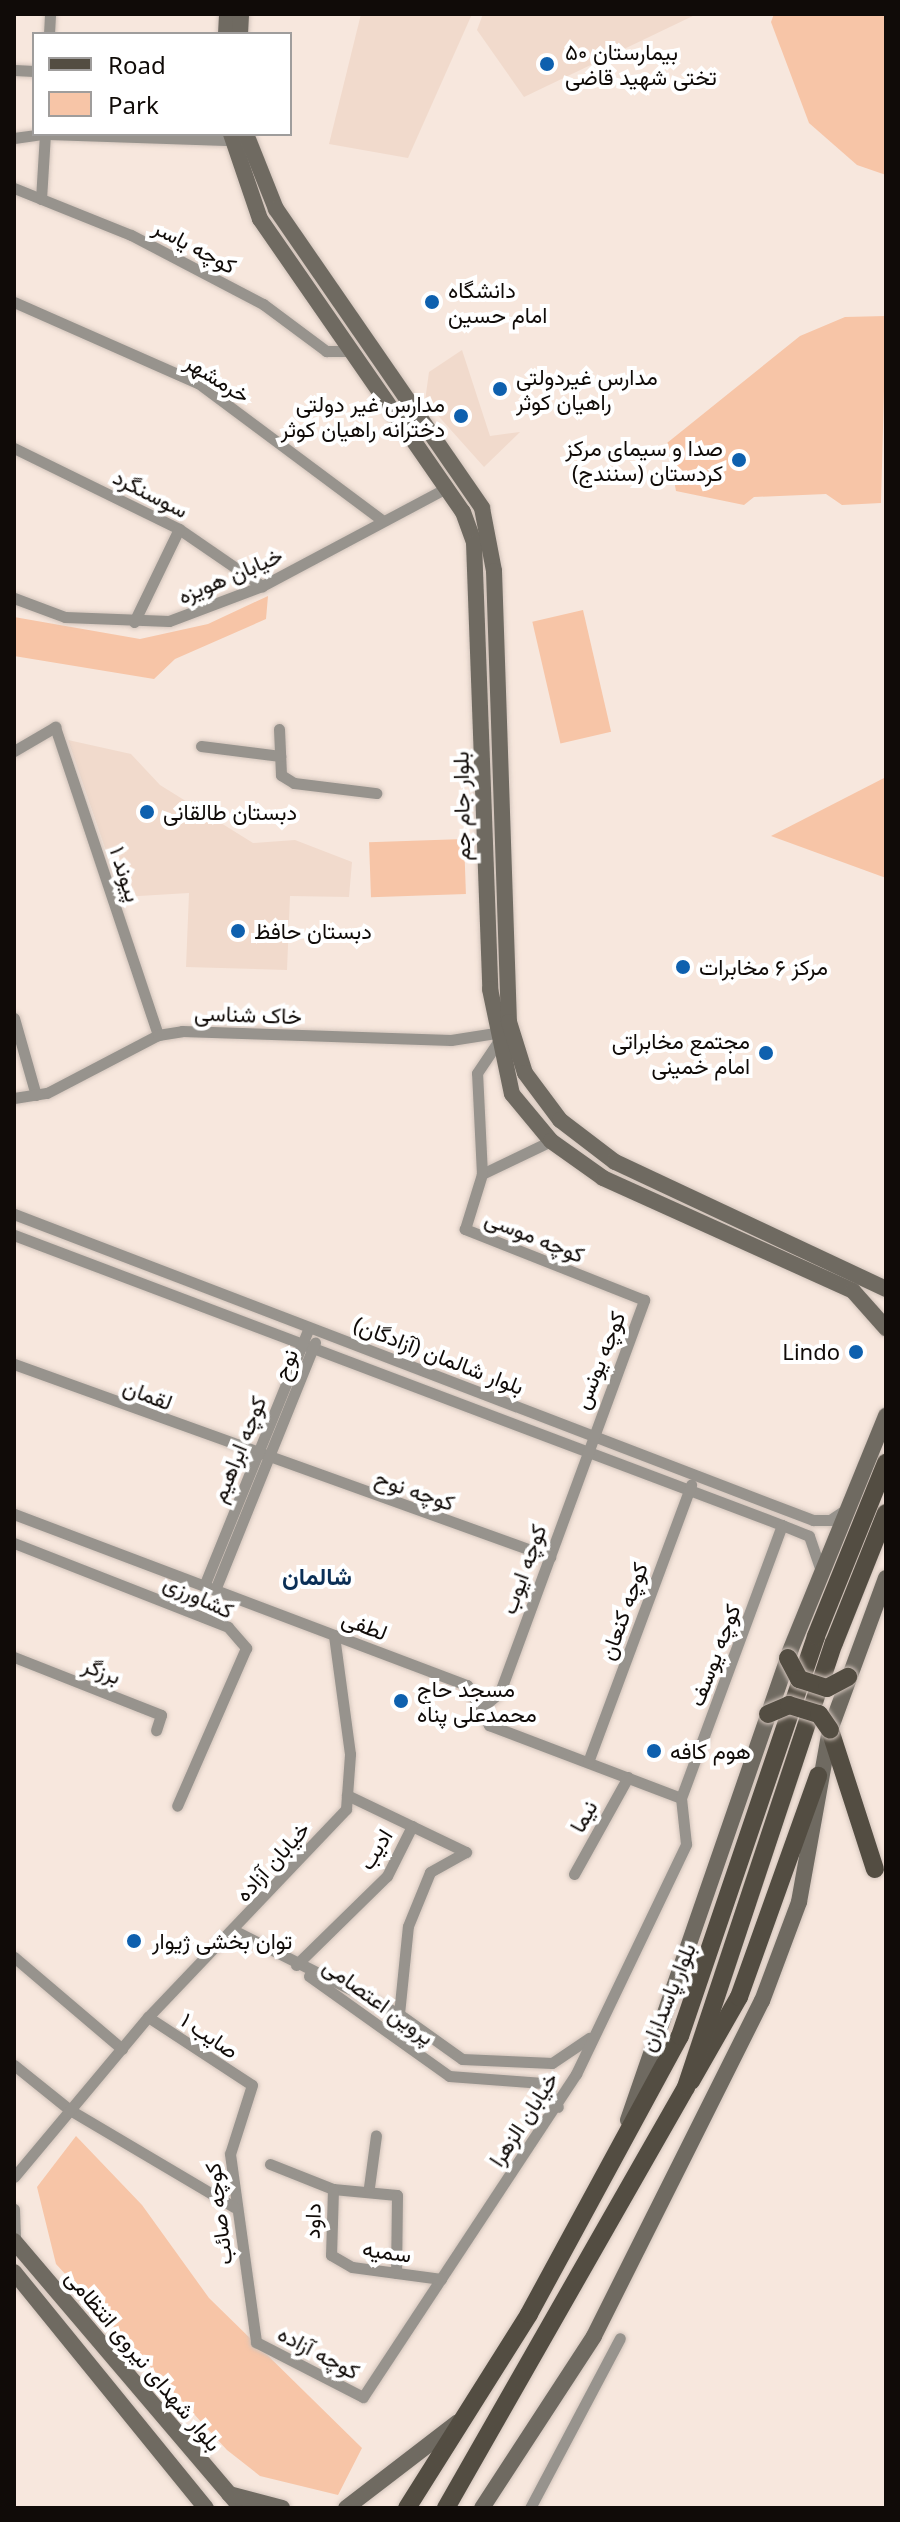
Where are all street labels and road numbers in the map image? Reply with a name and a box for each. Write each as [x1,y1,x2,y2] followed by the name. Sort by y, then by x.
[149,213,241,279] street label: کوچه یاسر
[181,348,255,408] street label: خرمشهر
[109,463,193,523] street label: سوسنگرد
[174,541,286,609] street label: خیابان هویزه
[447,751,475,861] street label: بلوار جام جم
[105,843,147,905] street label: پیوند ۱
[194,999,302,1029] street label: خاک شناسی
[482,1204,588,1268] street label: کوچه موسی
[568,1307,630,1413] street label: کوچه یونس
[350,1310,528,1400] street label: بلوار شالمان (آزادگان)
[267,1345,303,1383] street label: نوح
[120,1373,176,1415] street label: لقمان
[205,1392,271,1506] street label: کوچه ابراهیم
[372,1464,458,1516] street label: کوچه نوح
[495,1521,551,1617] street label: کوچه ایوب
[593,1559,653,1663] street label: کوچه کنعان
[160,1568,238,1624] street label: کشاورزی
[682,1600,746,1710] street label: کوچه یوسف
[339,1604,391,1646] street label: لطفی
[79,1651,125,1689] street label: برزگر
[564,1795,602,1837] street label: نیما
[229,1816,315,1906] street label: خیابان آزاده
[352,1824,398,1874] street label: ادیب
[633,1939,701,2055] street label: بلوار پاسداران
[319,1952,439,2050] street label: پروین اعتصامی
[176,2006,244,2064] street label: صایب ۱
[483,2067,563,2171] street label: خیابان الزهرا
[199,2161,237,2267] street label: کوچه صائب
[298,2203,326,2239] street label: داود
[361,2234,413,2268] street label: سمیه
[60,2264,228,2456] street label: بلوار شهدای نیروی انتظامی
[274,2320,364,2384] street label: کوچه آزاده

